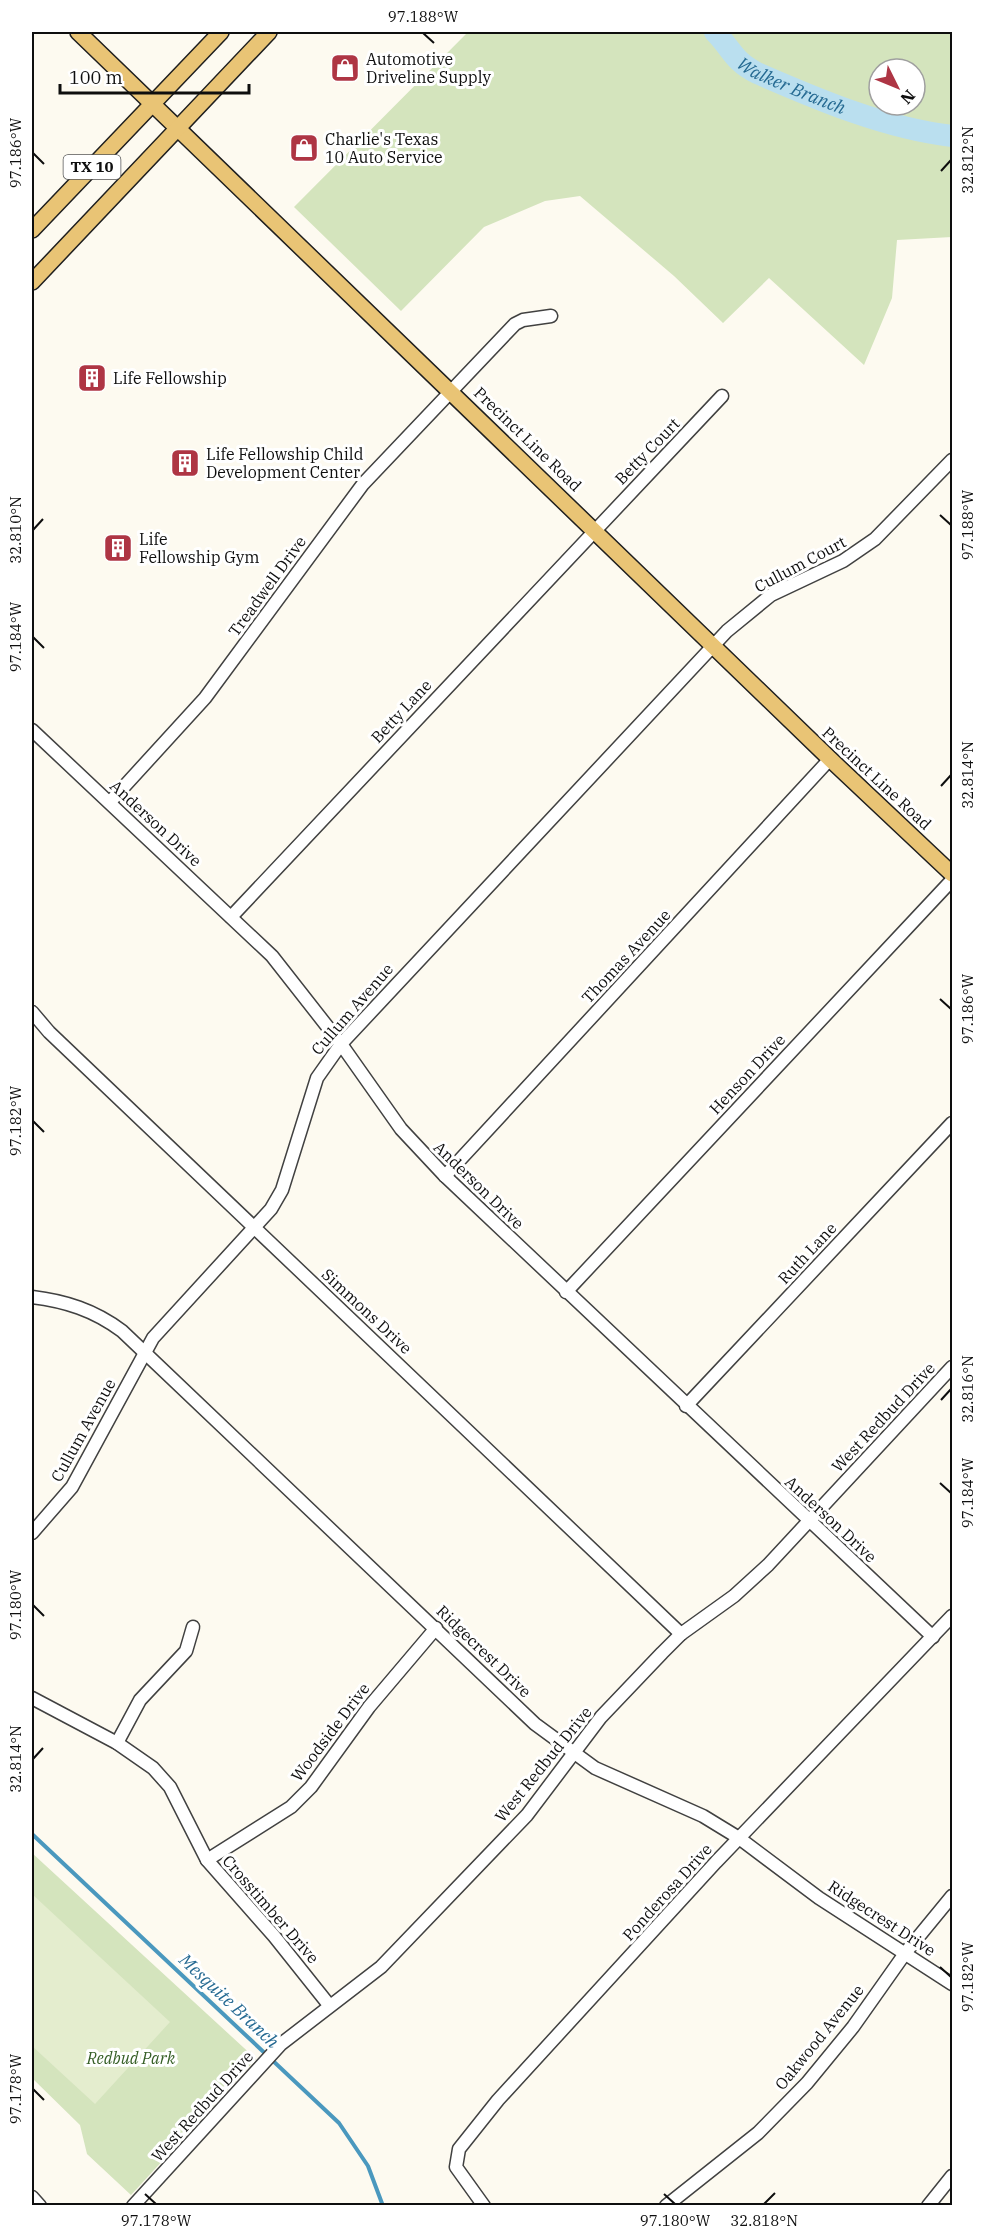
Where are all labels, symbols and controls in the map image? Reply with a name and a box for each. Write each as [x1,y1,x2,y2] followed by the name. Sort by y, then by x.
[388,7,459,26] text: 97.188°W
[366,49,491,87] place label: Automotive Driveline Supply
[329,52,361,84] shop icon: Automotive Driveline Supply
[733,52,849,119] water label: Walker Branch
[60,57,249,95] scale bar
[867,57,927,117] north arrow
[69,66,123,89] text: 100 m
[896,86,920,109] text: N
[6,117,25,188] text: 97.186°W
[958,126,977,194] text: 32.812°N
[325,129,443,167] place label: Charlie's Texas 10 Auto Service
[288,132,320,164] shop icon: Charlie's Texas 10 Auto Service
[64,155,121,179] road number: TX 10
[76,362,108,394] building icon: Life Fellowship
[113,368,227,388] place label: Life Fellowship
[470,383,586,496] street label: Precinct Line Road
[610,413,684,488] street label: Betty Court
[206,444,364,482] place label: Life Fellowship Child Development Center
[169,447,201,479] building icon: Life Fellowship Child Development Center
[958,489,977,560] text: 97.188°W
[6,496,25,564] text: 32.810°N
[139,529,260,567] place label: Life Fellowship Gym
[751,531,850,596] street label: Cullum Court
[102,532,134,564] building icon: Life Fellowship Gym
[224,532,310,640] street label: Treadwell Drive
[6,601,25,672] text: 97.184°W
[366,675,436,747] street label: Betty Lane
[818,722,936,834] street label: Precinct Line Road
[958,741,977,809] text: 32.814°N
[106,776,206,870] street label: Anderson Drive
[577,905,675,1007] street label: Thomas Avenue
[307,959,397,1059] street label: Cullum Avenue
[958,973,977,1044] text: 97.186°W
[705,1030,789,1118] street label: Henson Drive
[6,1085,25,1156] text: 97.182°W
[430,1137,528,1233] street label: Anderson Drive
[773,1218,841,1288] street label: Ruth Lane
[318,1264,416,1358] street label: Simmons Drive
[958,1355,977,1423] text: 32.816°N
[827,1358,939,1476] street label: West Redbud Drive
[46,1375,120,1485] street label: Cullum Avenue
[958,1457,977,1528] text: 97.184°W
[781,1472,881,1566] street label: Anderson Drive
[6,1569,25,1640] text: 97.180°W
[432,1601,536,1701] street label: Ridgecrest Drive
[286,1679,374,1785] street label: Woodside Drive
[490,1702,596,1826] street label: West Redbud Drive
[6,1725,25,1793] text: 32.814°N
[618,1839,716,1945] street label: Ponderosa Drive
[218,1851,324,1967] street label: Crosstimber Drive
[825,1876,939,1960] street label: Ridgecrest Drive
[958,1941,977,2012] text: 97.182°W
[174,1948,284,2053] water label: Mesquite Branch
[770,1980,868,2094] street label: Oakwood Avenue
[147,2046,257,2166] street label: West Redbud Drive
[86,2048,176,2068] park label: Redbud Park
[6,2053,25,2124] text: 97.178°W
[121,2211,192,2230] text: 97.178°W
[640,2211,711,2230] text: 97.180°W
[730,2211,798,2230] text: 32.818°N

